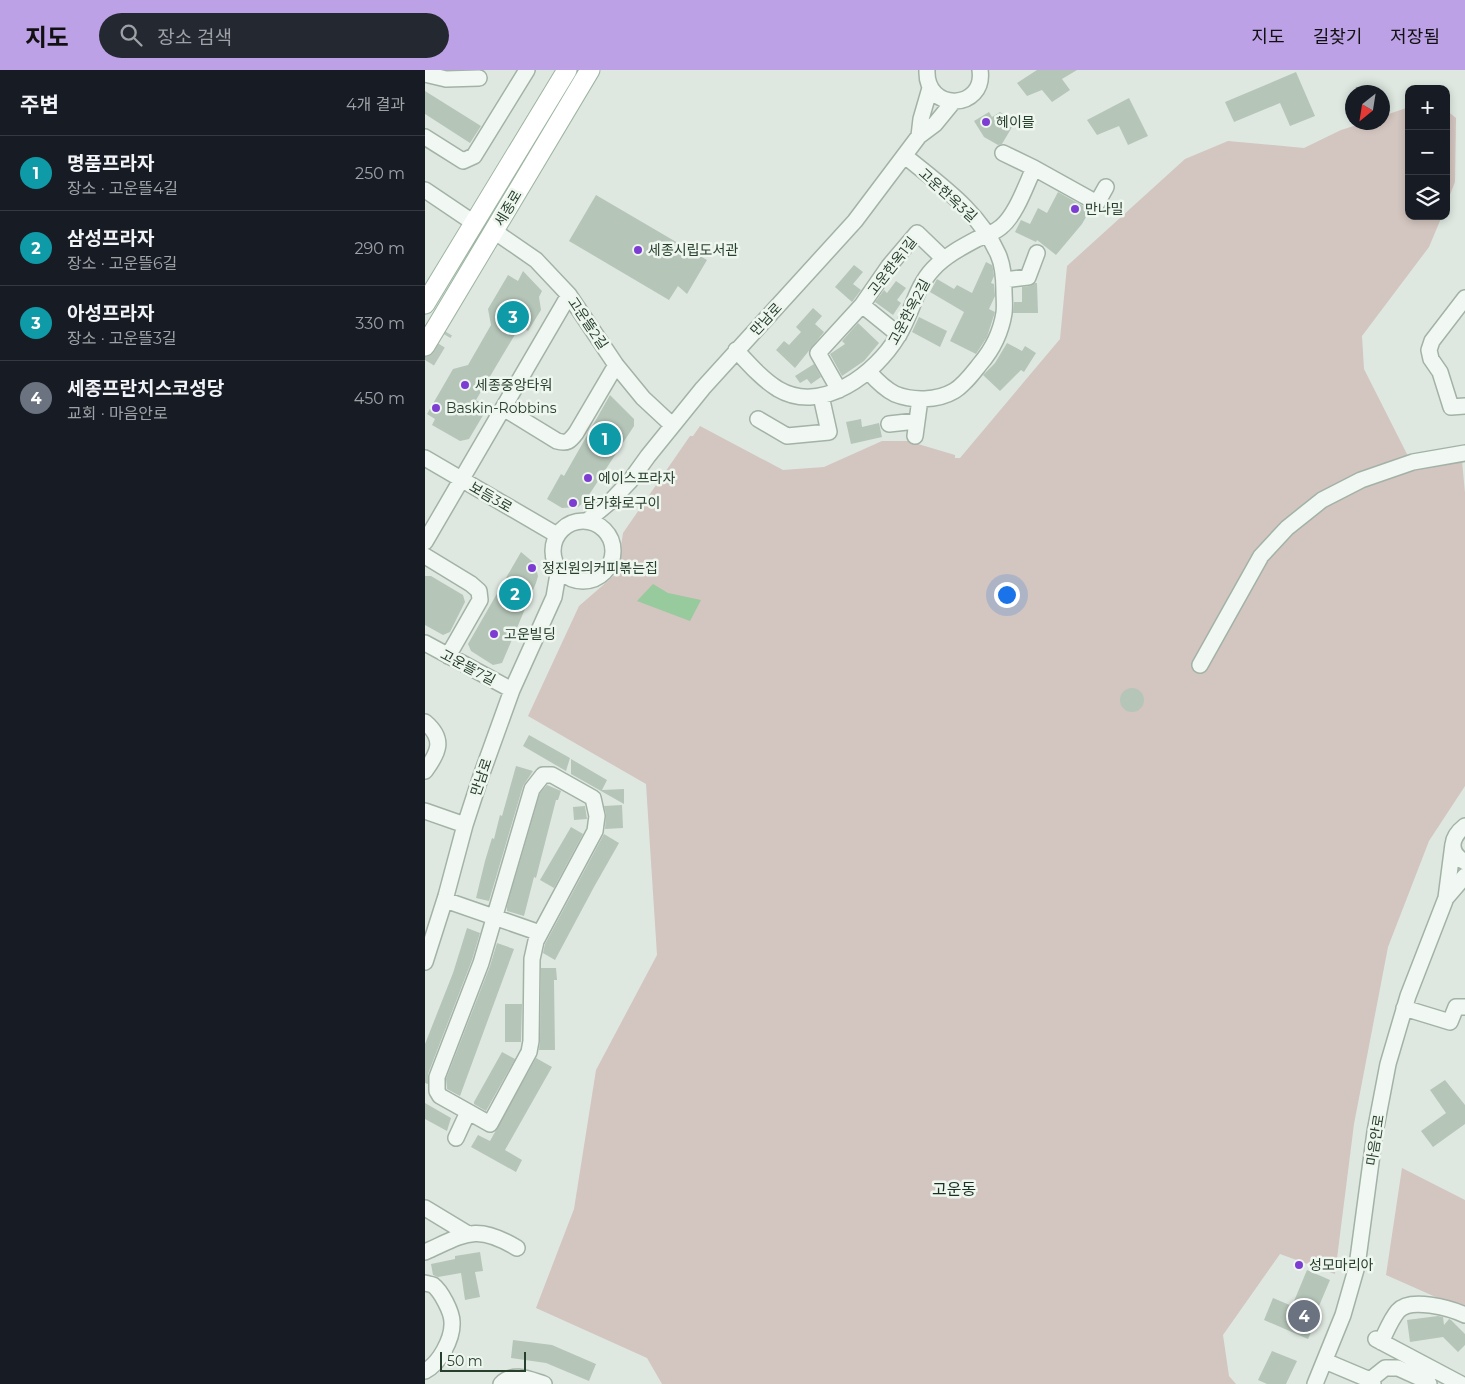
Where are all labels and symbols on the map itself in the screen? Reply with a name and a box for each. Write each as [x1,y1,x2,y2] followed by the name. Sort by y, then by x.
[1345,85,1390,130] north arrow
[996,113,1035,131] place label: 헤이믈
[980,116,992,128] marker: 헤이믈
[915,164,981,226] street label: 고운한옥3길
[490,187,526,229] street label: 세종로
[1085,200,1124,218] place label: 만나밀
[1069,203,1081,215] marker: 만나밀
[864,233,920,299] street label: 고운한옥1길
[648,241,738,259] place label: 세종시립도서관
[632,244,644,256] marker: 세종시립도서관
[884,276,934,348] street label: 고운한옥2길
[564,293,612,353] street label: 고운뜰2길
[497,298,529,336] pin: 3
[746,299,786,339] street label: 만남로
[475,376,552,394] place label: 세종중앙타워
[459,379,471,391] marker: 세종중앙타워
[446,399,557,417] place label: Baskin-Robbins
[430,402,442,414] marker: Baskin-Robbins
[589,420,621,458] pin: 1
[598,469,675,487] place label: 에이스프라자
[582,472,594,484] marker: 에이스프라자
[466,478,516,516] street label: 보듬3로
[583,494,660,512] place label: 담가화로구이
[567,497,579,509] marker: 담가화로구이
[542,559,658,577] place label: 정진원의커피볶는집
[526,562,538,574] marker: 정진원의커피볶는집
[499,575,531,613] pin: 2
[994,582,1020,608] your location
[504,625,556,643] place label: 고운빌딩
[488,628,500,640] marker: 고운빌딩
[437,645,499,689] street label: 고운뜰7길
[466,756,496,798] street label: 만남로
[1362,1113,1388,1167] street label: 마음안로
[932,1180,976,1199] district label: 고운동
[1309,1256,1374,1274] place label: 성모마리아
[1293,1259,1305,1271] marker: 성모마리아
[1288,1297,1320,1335] pin: 4
[440,1349,526,1372] scale bar

